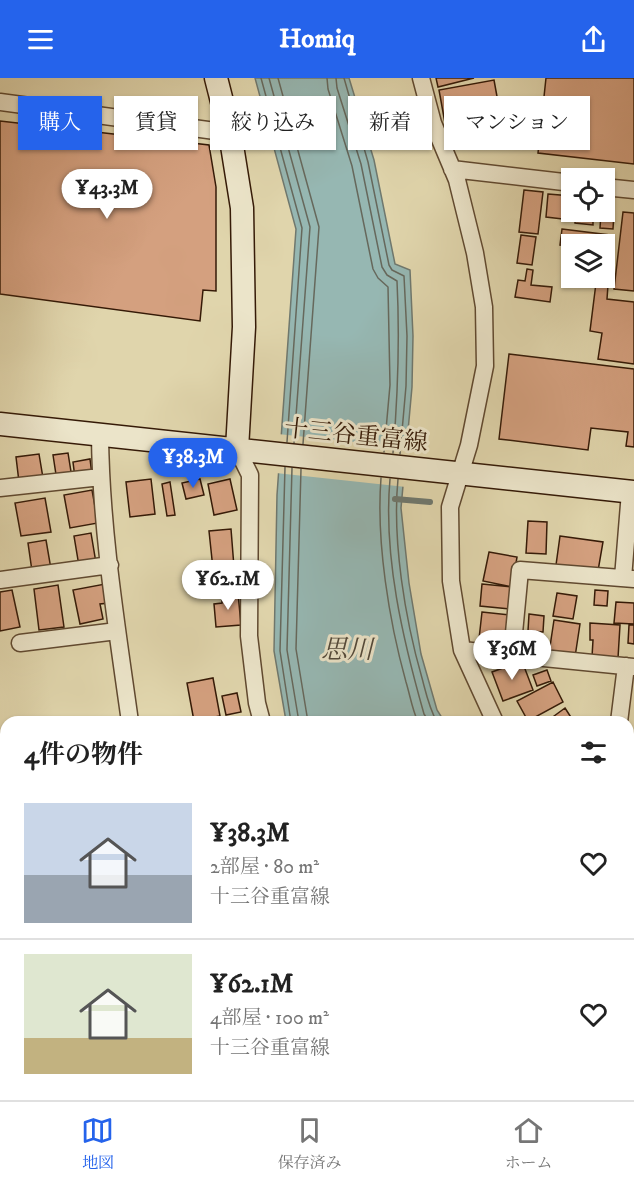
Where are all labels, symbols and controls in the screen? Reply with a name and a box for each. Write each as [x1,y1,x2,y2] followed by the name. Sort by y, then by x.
[279,22,355,56] text: Homiq
[24,23,57,56] icon: menu
[577,23,610,56] icon: share
[18,96,102,150] chip: 購入
[114,96,198,150] chip: 賃貸
[210,96,336,150] chip: 絞り込み
[348,96,432,150] chip: 新着
[444,96,590,150] chip: マンション
[561,168,615,288] map controls
[561,168,615,222] button: locate
[58,169,156,220] pin: ¥43.3M
[76,176,138,201] text: ¥43.3M
[561,234,615,288] button: layers
[283,414,429,458] street label: 十三谷重富線
[144,438,242,489] pin: ¥38.3M
[162,445,224,470] text: ¥38.3M
[179,560,277,611] pin: ¥62.1M
[196,567,260,592] text: ¥62.1M
[476,630,548,681] pin: ¥36M
[321,634,376,667] water label: 思川
[487,637,537,662] text: ¥36M
[577,736,610,769] icon: filters
[24,739,143,772] text: 4件の物件
[210,817,290,850] text: ¥38.3M
[72,827,144,899] icon: home
[577,847,610,880] icon: heart
[210,855,319,880] text: 2部屋 · 80 m²
[210,885,330,910] text: 十三谷重富線
[210,968,294,1001] text: ¥62.1M
[72,978,144,1050] icon: home
[577,998,610,1031] icon: heart
[210,1006,329,1031] text: 4部屋 · 100 m²
[210,1036,330,1061] text: 十三谷重富線
[81,1114,114,1173] tab: 地図
[277,1114,341,1173] tab: 保存済み
[504,1114,552,1173] tab: ホーム

